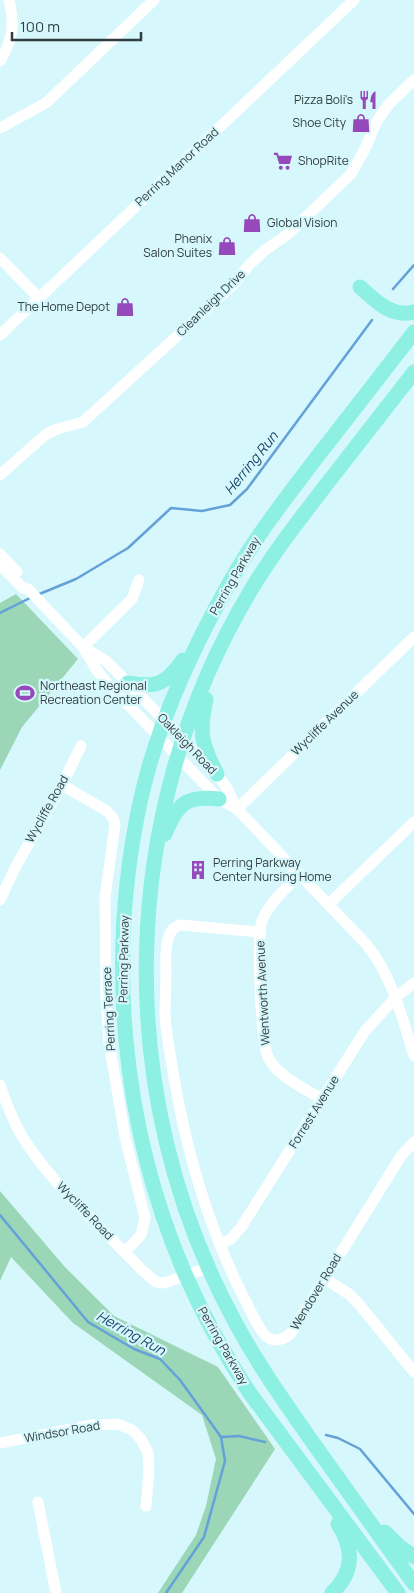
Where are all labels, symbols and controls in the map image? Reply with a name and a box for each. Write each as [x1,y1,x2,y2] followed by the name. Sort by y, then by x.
[12,10,141,42] scale bar
[20,16,60,37] text: 100 m
[357,89,379,111] restaurant icon: Pizza Boli's
[294,91,353,108] place label: Pizza Boli's
[350,112,372,134] shop icon: Shoe City
[293,114,347,131] place label: Shoe City
[131,123,222,210] street label: Perring Manor Road
[272,150,294,172] supermarket icon: ShopRite
[298,152,349,169] place label: ShopRite
[241,212,263,234] shop icon: Global Vision
[267,214,337,231] place label: Global Vision
[143,230,213,261] place label: Phenix Salon Suites
[216,235,238,257] shop icon: Phenix Salon Suites
[173,265,249,340] street label: Cleanleigh Drive
[114,296,136,318] shop icon: The Home Depot
[18,298,110,315] place label: The Home Depot
[219,427,282,498] water label: Herring Run
[205,533,264,618] street label: Perring Parkway
[40,677,147,708] place label: Northeast Regional Recreation Center
[14,682,36,704] sports icon: Northeast Regional Recreation Center
[287,686,362,759] street label: Wycliffe Avenue
[154,709,221,778] street label: Oakleigh Road
[21,772,72,846] street label: Wycliffe Road
[213,854,331,885] place label: Perring Parkway Center Nursing Home
[187,859,209,881] building icon: Perring Parkway Center Nursing Home
[114,914,133,1003] street label: Perring Parkway
[251,940,274,1046] street label: Wentworth Avenue
[98,967,119,1051] street label: Perring Terrace
[284,1072,343,1151] street label: Forrest Avenue
[53,1178,118,1244] street label: Wycliffe Road
[286,1250,345,1333] street label: Wendover Road
[194,1304,253,1389] street label: Perring Parkway
[93,1306,170,1360] water label: Herring Run
[23,1416,101,1447] street label: Windsor Road

